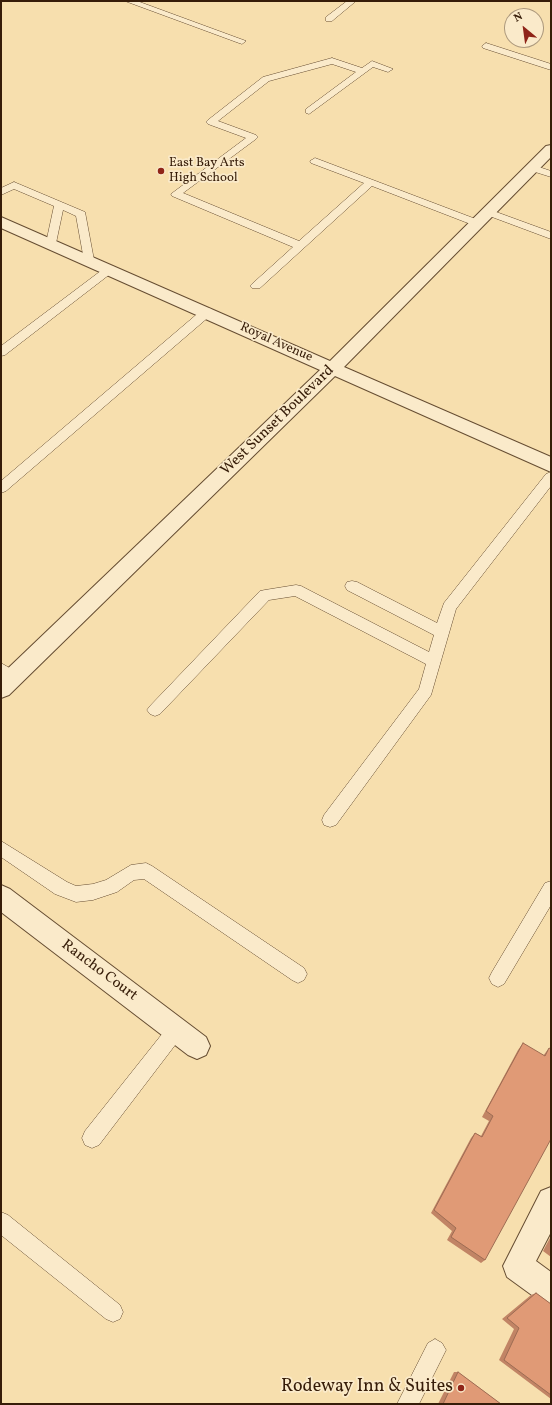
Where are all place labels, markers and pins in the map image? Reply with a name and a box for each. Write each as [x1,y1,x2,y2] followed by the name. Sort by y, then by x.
[169,156,245,187] place label: East Bay Arts High School
[156,166,166,176] marker: East Bay Arts High School
[281,1377,453,1399] place label: Rodeway Inn & Suites
[456,1383,466,1393] marker: Rodeway Inn & Suites

